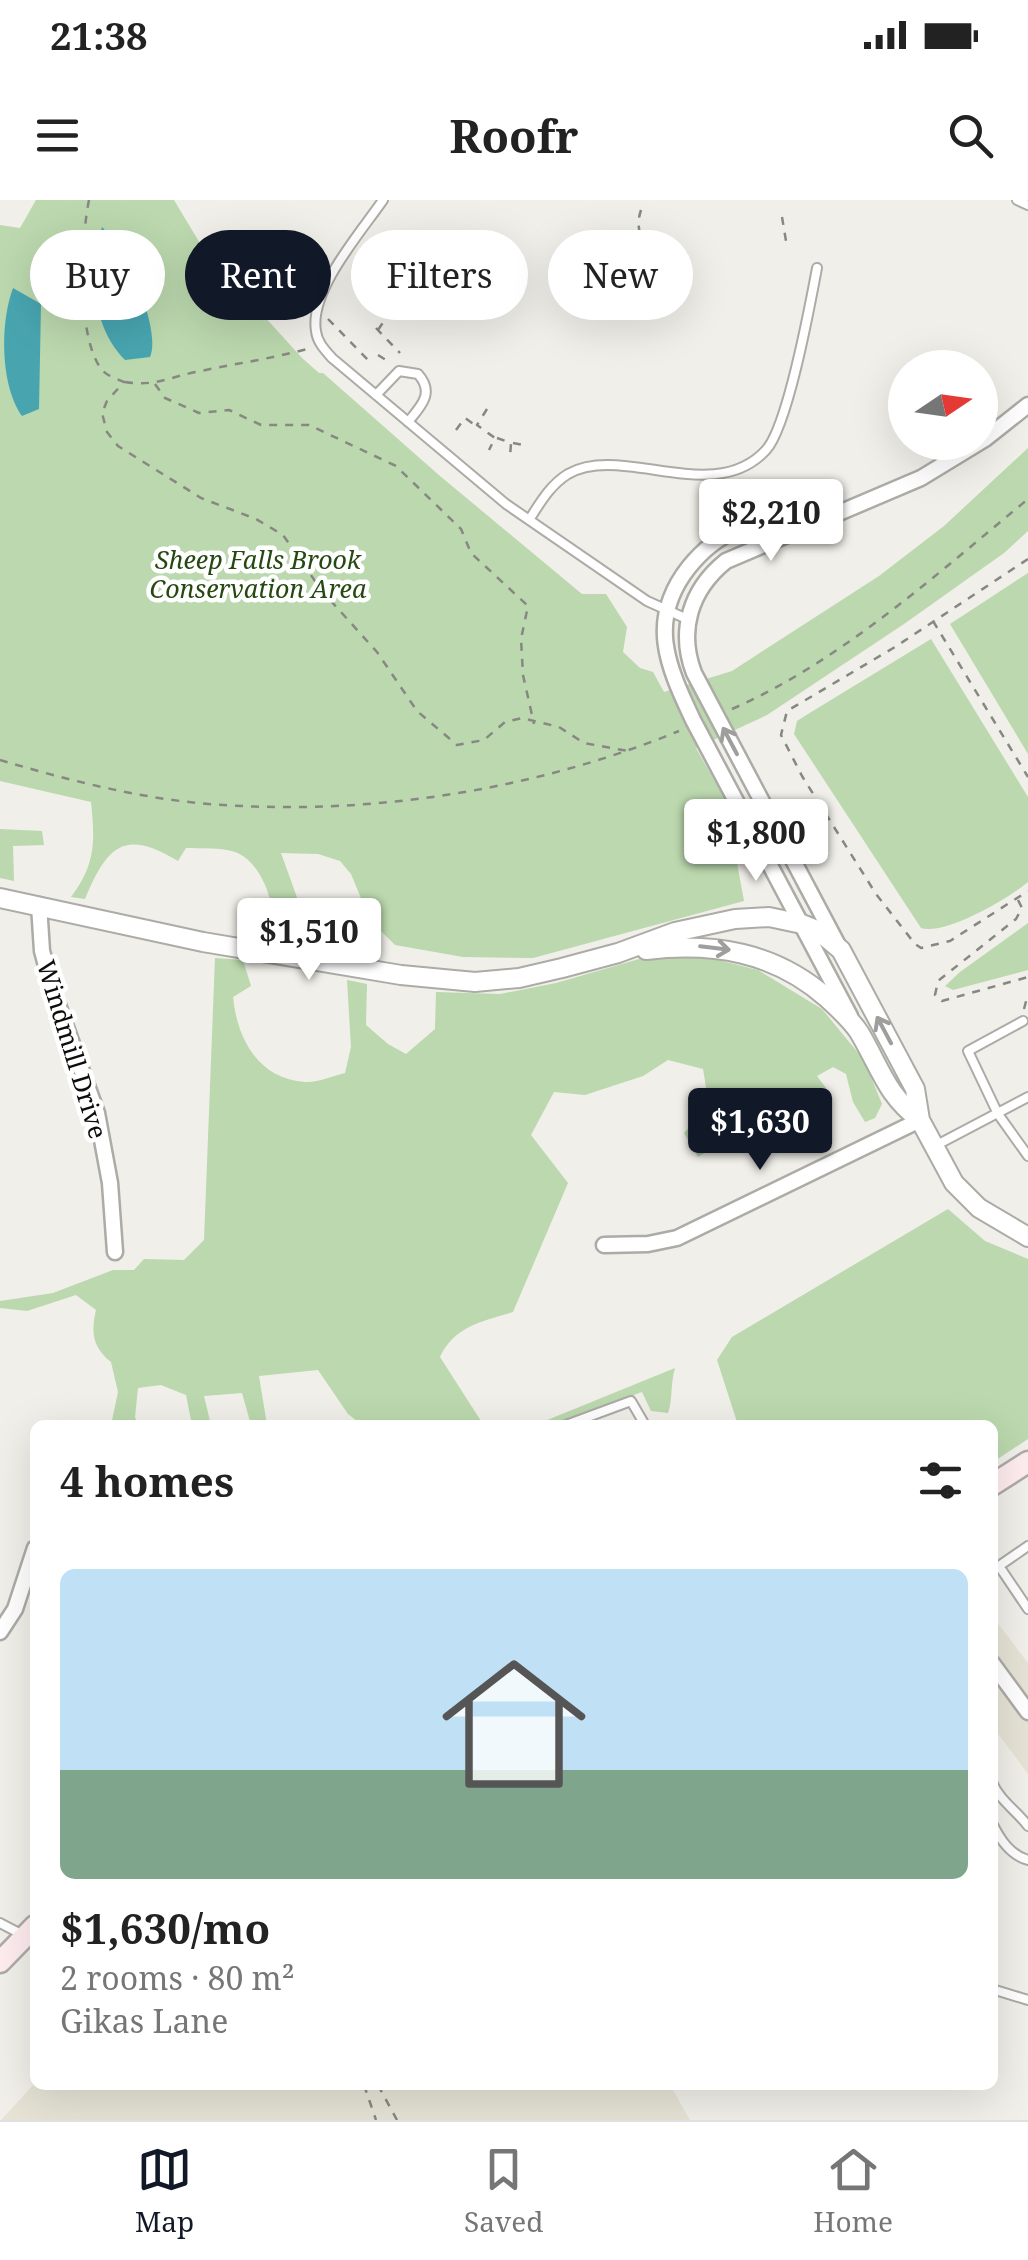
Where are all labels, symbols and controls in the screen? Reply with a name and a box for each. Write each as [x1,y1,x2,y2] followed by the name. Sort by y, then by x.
[50,9,147,61] text: 21:38
[449,105,579,166] text: Roofr
[30,108,85,163] icon: menu
[943,108,998,163] icon: search
[30,230,165,320] chip: Buy
[185,230,331,320] chip: Rent
[351,230,528,320] chip: Filters
[548,230,693,320] chip: New
[888,350,998,460] north arrow
[888,350,998,460] map controls
[690,479,852,564] pin: $2,210
[721,490,821,533] text: $2,210
[150,542,367,605] park label: Sheep Falls Brook Conservation Area
[720,726,739,756] one-way arrow
[675,799,837,884] pin: $1,800
[706,810,806,853] text: $1,800
[228,898,390,983] pin: $1,510
[259,909,359,952] text: $1,510
[698,940,730,958] one-way arrow
[30,956,116,1142] street label: Windmill Drive
[873,1016,893,1046] one-way arrow
[679,1088,841,1173] pin: $1,630
[710,1099,810,1142] text: $1,630
[60,1452,234,1509] text: 4 homes
[913,1453,968,1508] icon: filters
[424,1634,604,1814] icon: home
[60,1899,270,1956] text: $1,630/mo
[60,1956,295,1999] text: 2 rooms · 80 m²
[60,1999,228,2042] text: Gikas Lane
[135,2142,194,2240] tab: Map
[464,2142,543,2240] tab: Saved
[813,2142,893,2240] tab: Home

